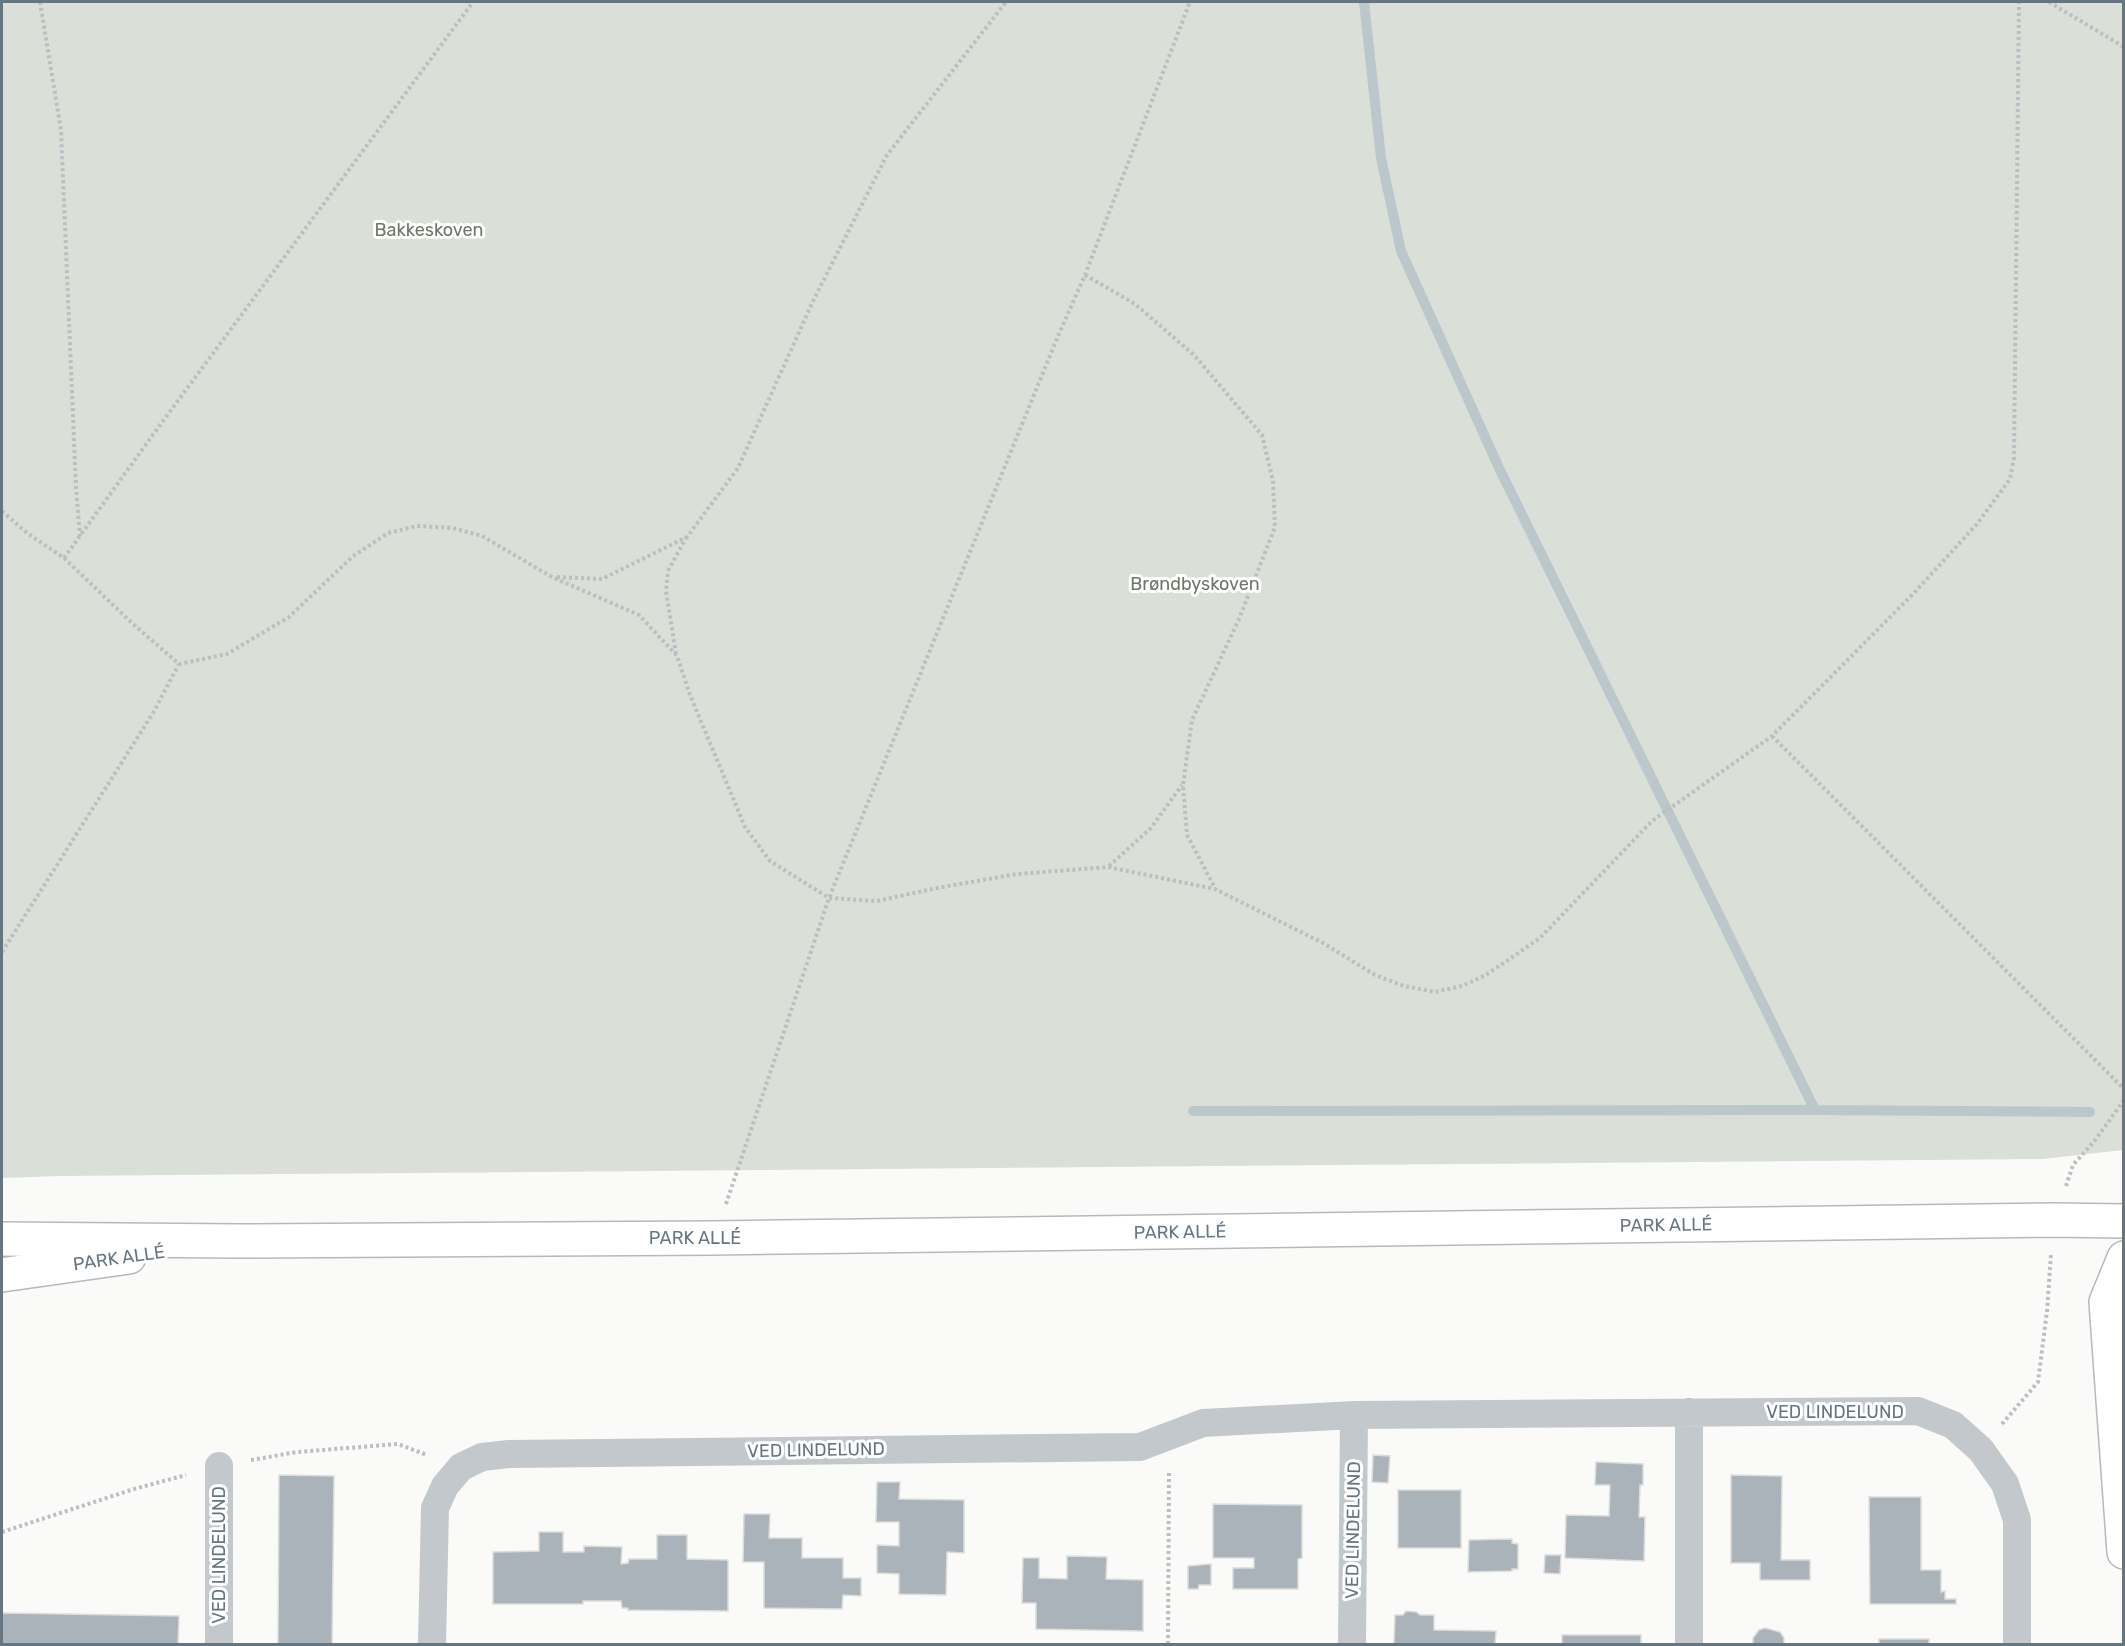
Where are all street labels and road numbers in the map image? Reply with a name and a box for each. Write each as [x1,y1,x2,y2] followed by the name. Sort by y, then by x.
[1620,1213,1712,1237] street label: PARK ALLÉ
[1134,1220,1226,1244] street label: PARK ALLÉ
[649,1227,741,1249] street label: PARK ALLÉ
[72,1241,166,1275] street label: PARK ALLÉ
[1766,1401,1904,1423] street label: VED LINDELUND
[747,1438,885,1462] street label: VED LINDELUND
[1341,1461,1365,1599] street label: VED LINDELUND
[208,1486,230,1624] street label: VED LINDELUND

